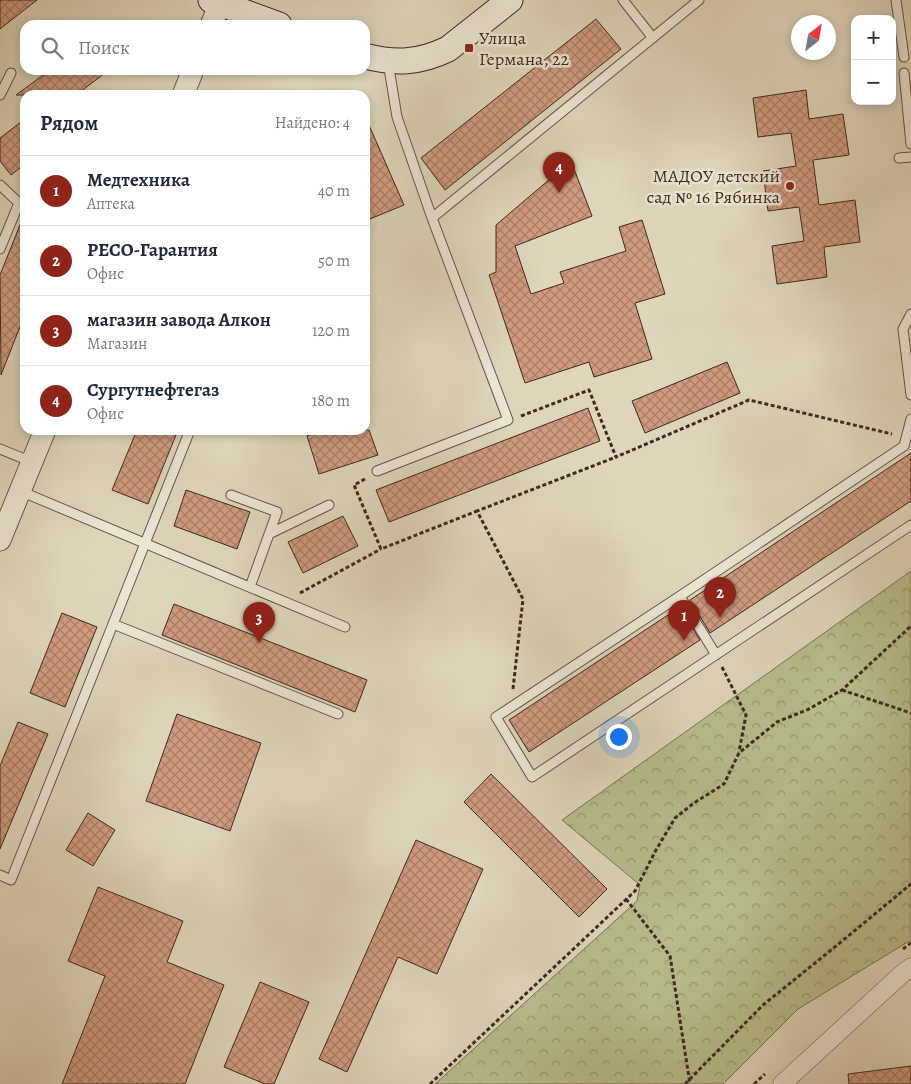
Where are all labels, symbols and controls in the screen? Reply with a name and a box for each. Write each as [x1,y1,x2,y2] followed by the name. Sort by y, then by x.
[791,15,836,60] north arrow
[851,15,896,105] map controls
[851,15,896,60] button: +
[20,20,370,75] search box
[479,26,569,71] place label: Улица Германа, 22
[38,34,66,62] icon: search
[78,35,130,61] text: Поиск
[463,42,475,54] marker: Улица Германа, 22
[851,60,896,105] button: −
[40,109,98,137] text: Рядом
[275,112,350,134] text: Найдено: 4
[543,152,575,193] pin: 4
[647,164,781,209] place label: МАДОУ детский сад № 16 Рябинка
[87,167,190,193] text: Медтехника
[53,180,59,202] text: 1
[318,180,350,202] text: 40 m
[784,180,796,192] marker: МАДОУ детский сад № 16 Рябинка
[87,193,135,215] text: Аптека
[87,237,218,263] text: РЕСО-Гарантия
[52,250,60,272] text: 2
[318,250,350,272] text: 50 m
[87,263,124,285] text: Офис
[87,307,271,333] text: магазин завода Алкон
[53,320,59,342] text: 3
[312,320,350,342] text: 120 m
[87,333,147,355] text: Магазин
[87,377,219,403] text: Сургутнефтегаз
[52,390,60,412] text: 4
[312,390,350,412] text: 180 m
[87,403,124,425] text: Офис
[704,577,736,618] pin: 2
[668,600,700,641] pin: 1
[243,602,275,643] pin: 3
[606,724,632,750] your location

